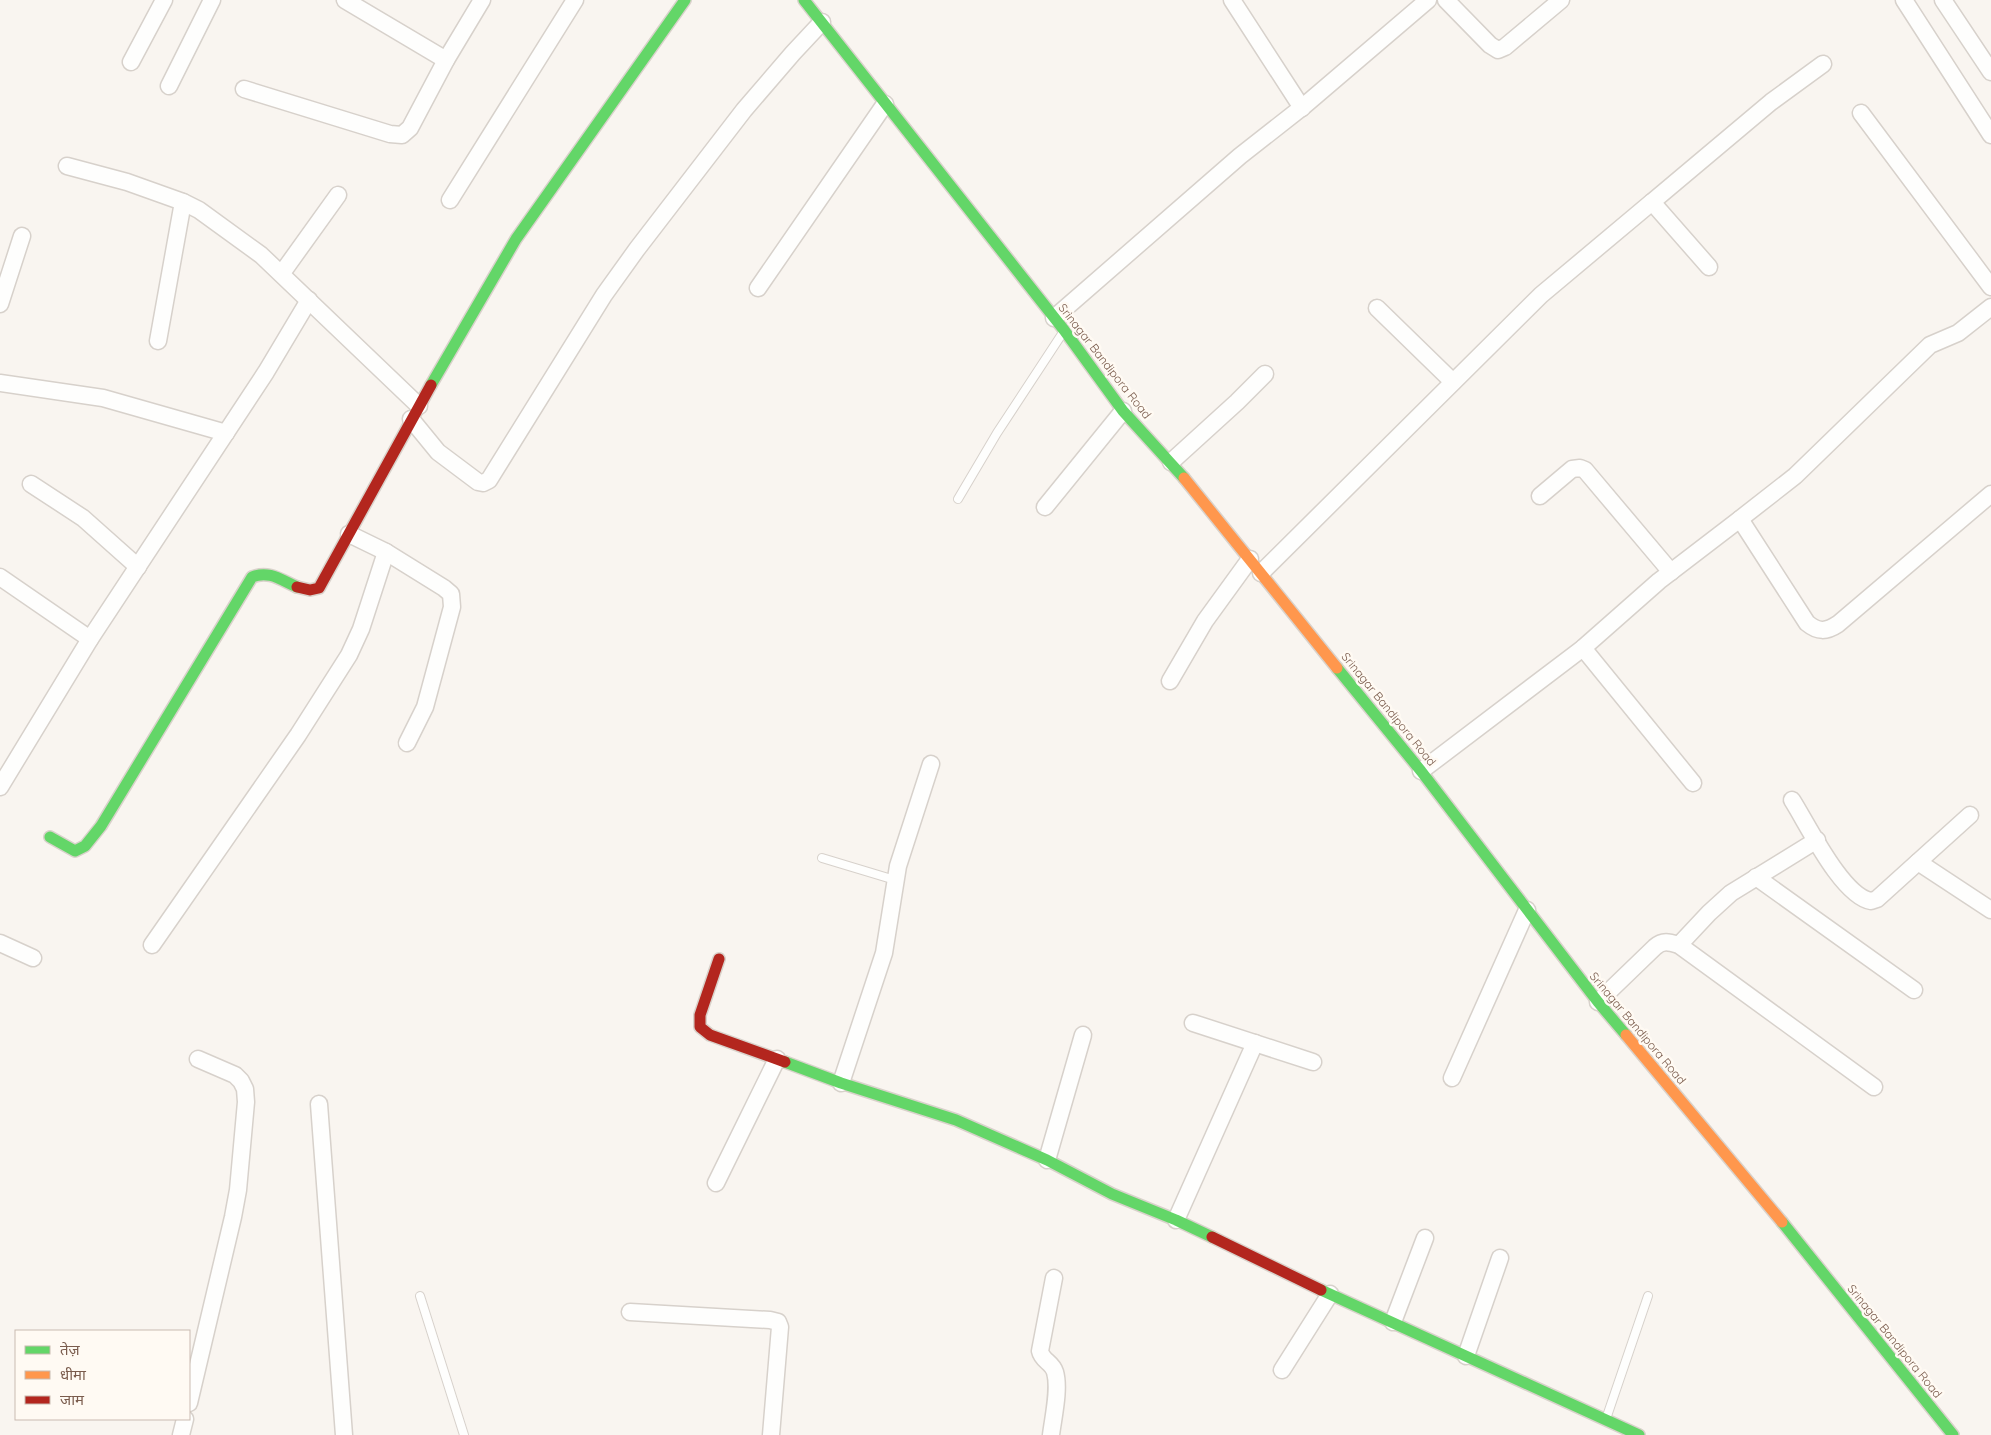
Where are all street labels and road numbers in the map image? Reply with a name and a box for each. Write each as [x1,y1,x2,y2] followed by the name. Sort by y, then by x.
[1055,300,1155,422] street label: Srinagar Bandipora Road
[1339,649,1439,769] street label: Srinagar Bandipora Road
[1587,969,1689,1087] street label: Srinagar Bandipora Road
[1845,1281,1945,1401] street label: Srinagar Bandipora Road

